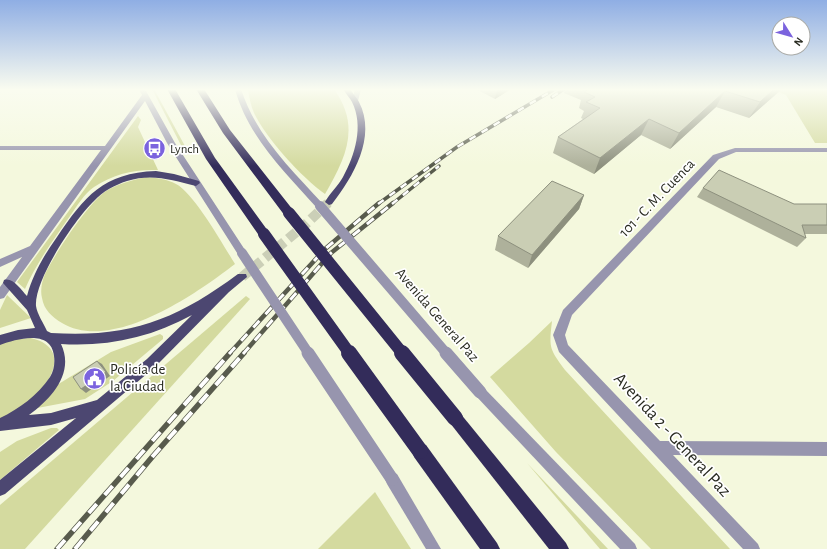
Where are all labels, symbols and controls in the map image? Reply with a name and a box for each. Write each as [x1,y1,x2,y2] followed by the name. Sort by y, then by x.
[771,16,811,56] north arrow
[792,35,805,48] text: N
[141,136,167,162] bus stop icon: Lynch
[170,143,199,156] place label: Lynch
[616,156,698,240] street label: 101 - C. M. Cuenca
[392,265,482,365] street label: Avenida General Paz
[110,362,165,394] place label: Policía de la Ciudad
[81,365,107,391] public building icon: Policía de la Ciudad
[610,370,734,500] street label: Avenida 2 - General Paz

